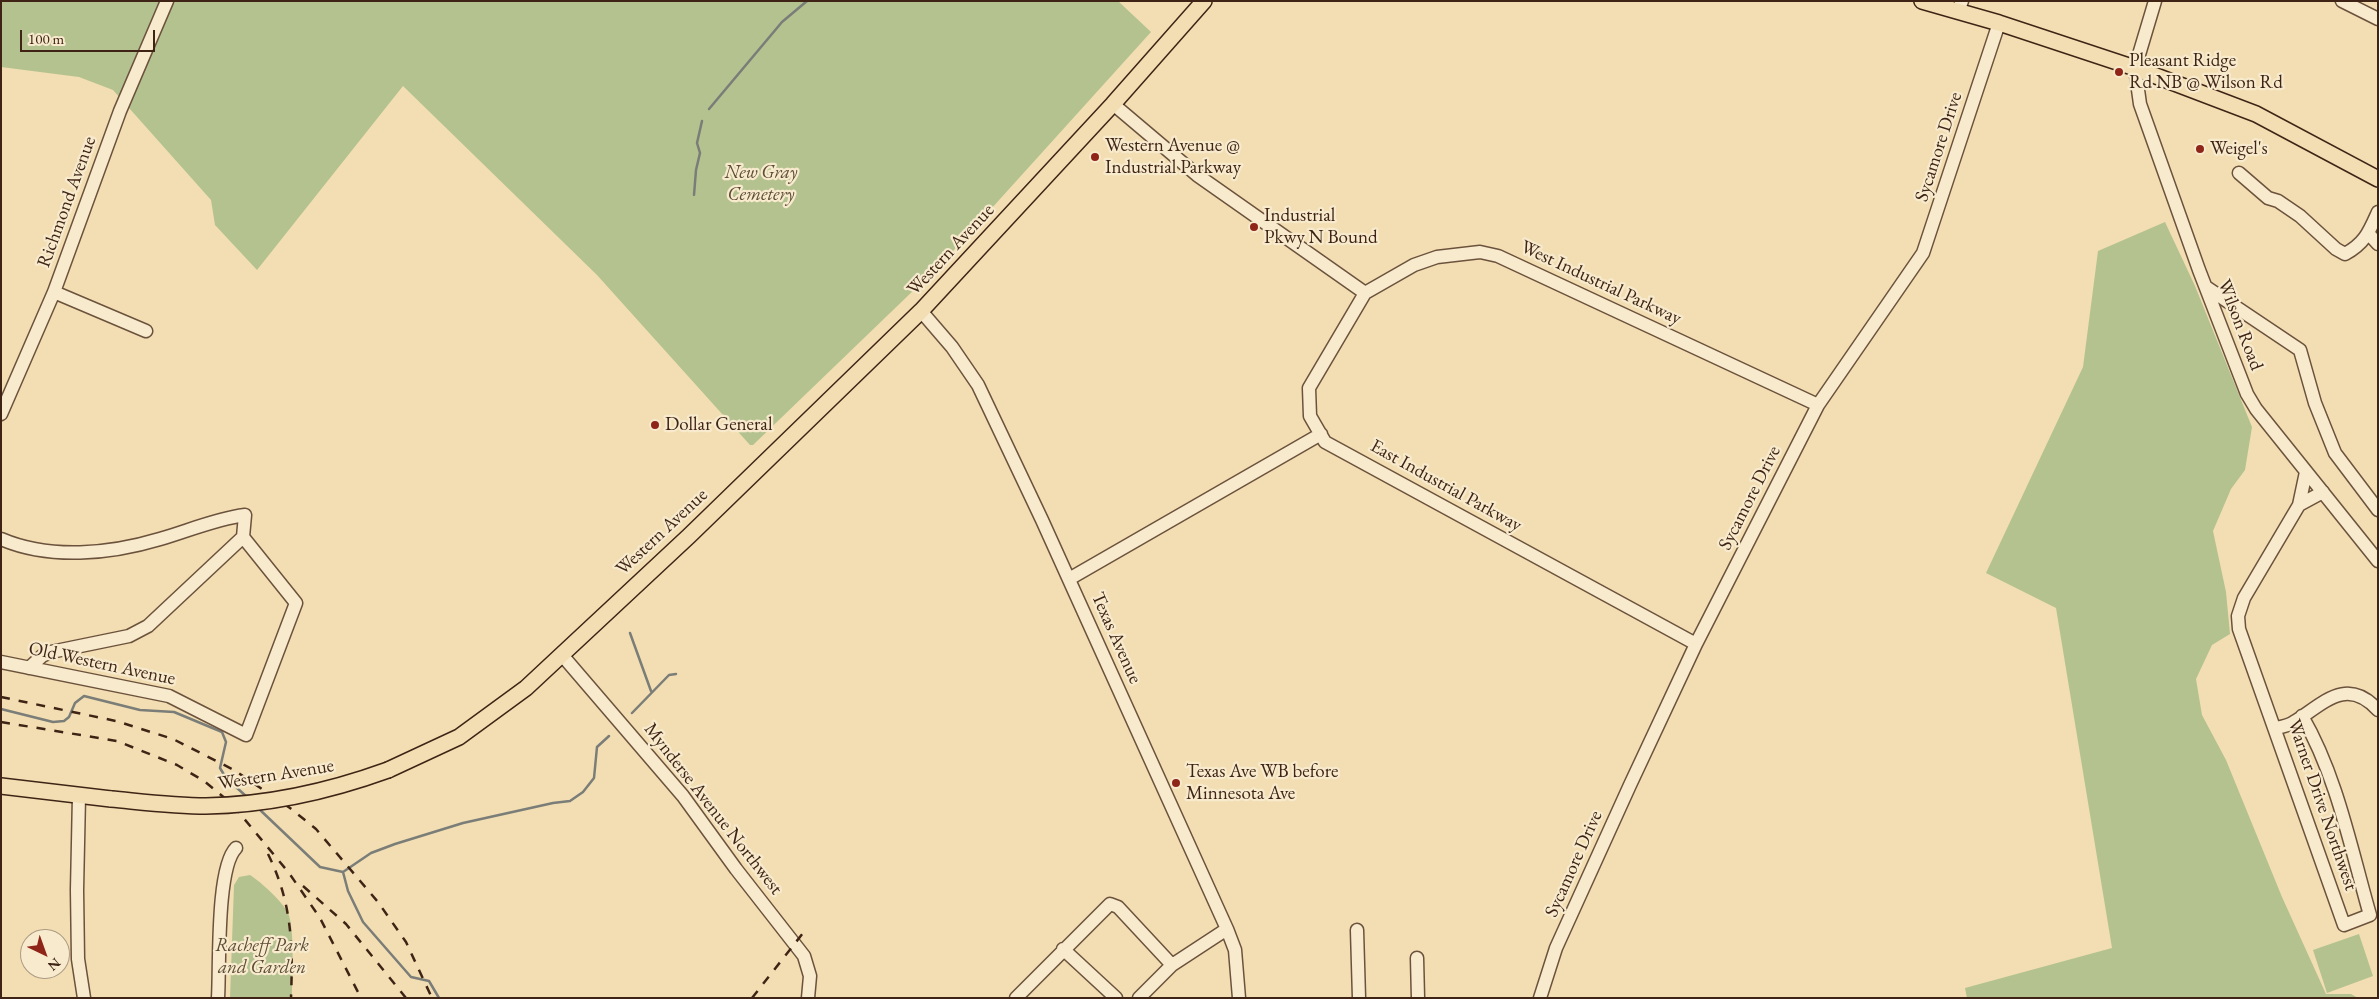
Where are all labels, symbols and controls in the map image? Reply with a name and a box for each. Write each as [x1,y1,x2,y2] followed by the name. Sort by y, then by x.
[22,20,158,52] scale bar
[28,29,64,48] text: 100 m
[2129,50,2283,94] place label: Pleasant Ridge Rd NB @ Wilson Rd
[2113,66,2125,78] marker: Pleasant Ridge Rd NB @ Wilson Rd
[1911,89,1967,205] street label: Sycamore Drive
[33,133,101,271] street label: Richmond Avenue
[1105,135,1241,179] place label: Western Avenue @ Industrial Parkway
[2210,138,2268,160] place label: Weigel's
[2194,143,2206,155] marker: Weigel's
[1089,151,1101,163] marker: Western Avenue @ Industrial Parkway
[725,162,797,206] park label: New Gray Cemetery
[903,199,999,301] street label: Western Avenue
[1264,205,1378,249] place label: Industrial Pkwy N Bound
[1248,221,1260,233] marker: Industrial Pkwy N Bound
[1517,236,1685,330] street label: West Industrial Parkway
[2212,276,2268,374] street label: Wilson Road
[665,414,772,436] place label: Dollar General
[649,419,661,431] marker: Dollar General
[1366,435,1526,537] street label: East Industrial Parkway
[1714,442,1786,554] street label: Sycamore Drive
[611,484,713,580] street label: Western Avenue
[1086,589,1146,687] street label: Texas Avenue
[26,637,178,691] street label: Old Western Avenue
[2282,716,2362,894] street label: Warner Drive Northwest
[639,718,787,900] street label: Mynderse Avenue Northwest
[216,755,336,795] street label: Western Avenue
[1186,761,1338,805] place label: Texas Ave WB before Minnesota Ave
[1170,777,1182,789] marker: Texas Ave WB before Minnesota Ave
[1540,807,1608,921] street label: Sycamore Drive
[20,929,70,979] north arrow
[215,935,309,979] park label: Racheff Park and Garden
[44,954,65,975] text: N

